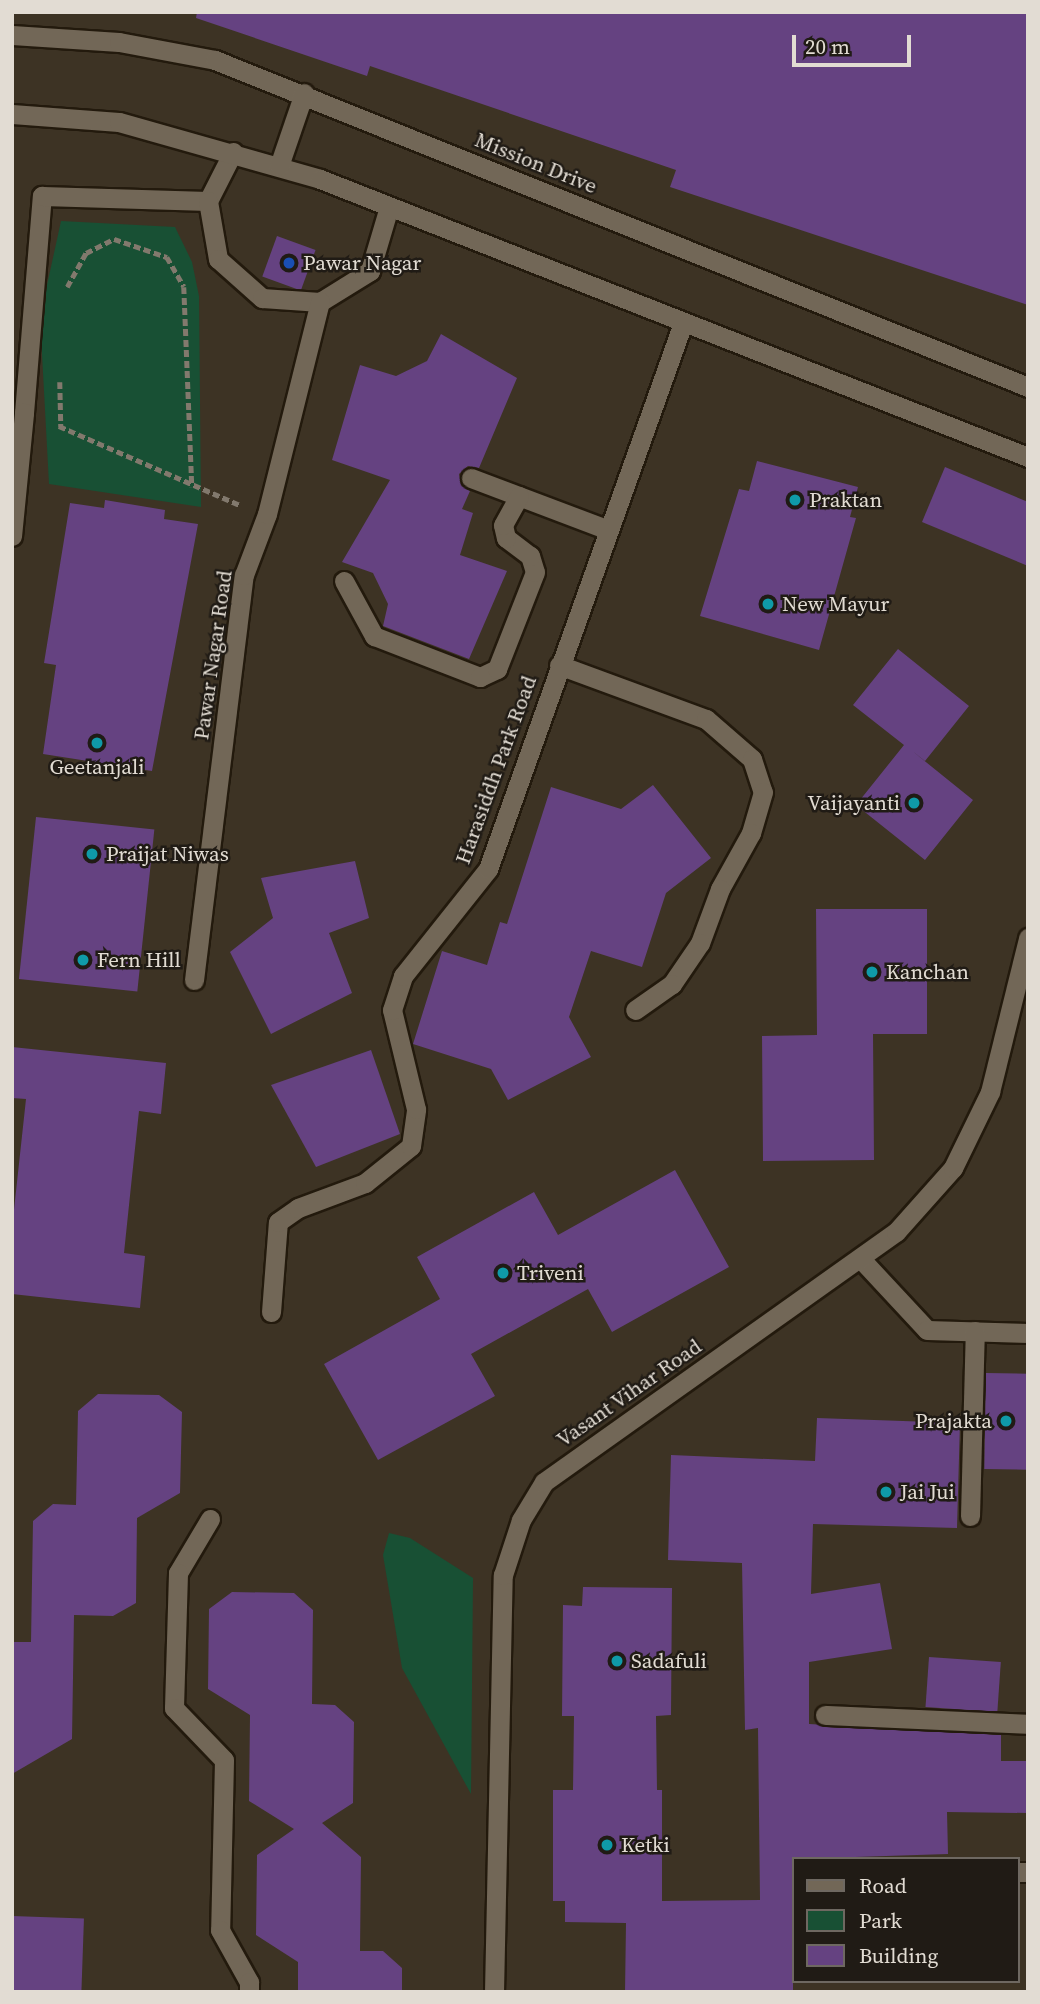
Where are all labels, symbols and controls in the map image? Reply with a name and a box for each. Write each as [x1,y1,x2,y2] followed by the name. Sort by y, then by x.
[795,21,914,65] scale bar
[805,32,850,61] text: 20 m
[471,127,601,199] street label: Mission Drive
[303,250,421,276] place label: Pawar Nagar
[281,255,297,271] marker: Pawar Nagar
[809,487,882,513] place label: Praktan
[787,492,803,508] marker: Praktan
[189,569,237,741] street label: Pawar Nagar Road
[782,591,889,617] place label: New Mayur
[760,596,776,612] marker: New Mayur
[450,673,542,867] street label: Harasiddh Park Road
[89,735,105,751] marker: Geetanjali
[50,754,144,780] place label: Geetanjali
[808,790,900,816] place label: Vaijayanti
[906,795,922,811] marker: Vaijayanti
[106,841,229,867] place label: Praijat Niwas
[84,846,100,862] marker: Praijat Niwas
[97,947,181,973] place label: Fern Hill
[75,952,91,968] marker: Fern Hill
[886,959,969,985] place label: Kanchan
[864,964,880,980] marker: Kanchan
[517,1260,584,1286] place label: Triveni
[495,1265,511,1281] marker: Triveni
[552,1333,706,1453] street label: Vasant Vihar Road
[915,1408,992,1434] place label: Prajakta
[998,1413,1014,1429] marker: Prajakta
[900,1479,955,1505] place label: Jai Jui
[878,1484,894,1500] marker: Jai Jui
[631,1648,707,1674] place label: Sadafuli
[609,1653,625,1669] marker: Sadafuli
[621,1832,670,1858] place label: Ketki
[599,1837,615,1853] marker: Ketki
[792,1857,1019,1983] legend
[859,1871,907,1900] text: Road
[859,1906,902,1935] text: Park
[859,1941,938,1970] text: Building

